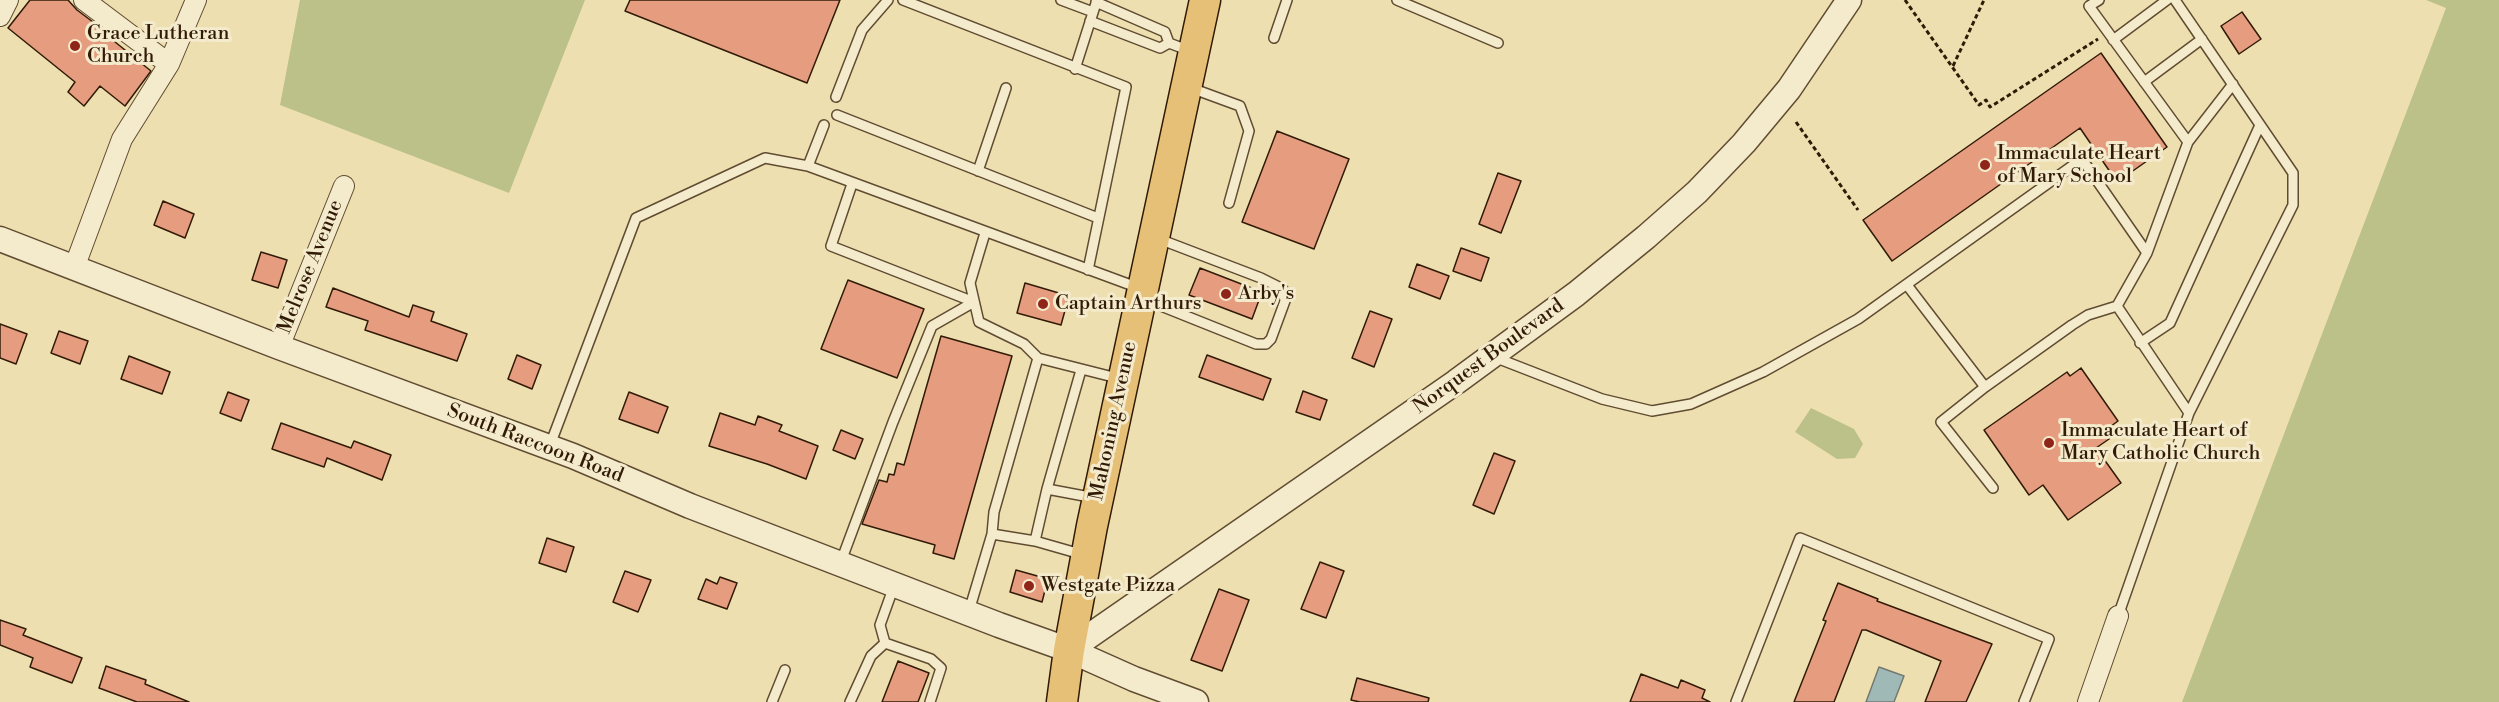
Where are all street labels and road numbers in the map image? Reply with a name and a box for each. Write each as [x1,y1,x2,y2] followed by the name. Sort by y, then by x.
[273,197,349,337] street label: Melrose Avenue
[1409,294,1569,420] street label: Norquest Boulevard
[1085,339,1143,503] street label: Mahoning Avenue
[443,399,627,489] street label: South Raccoon Road

